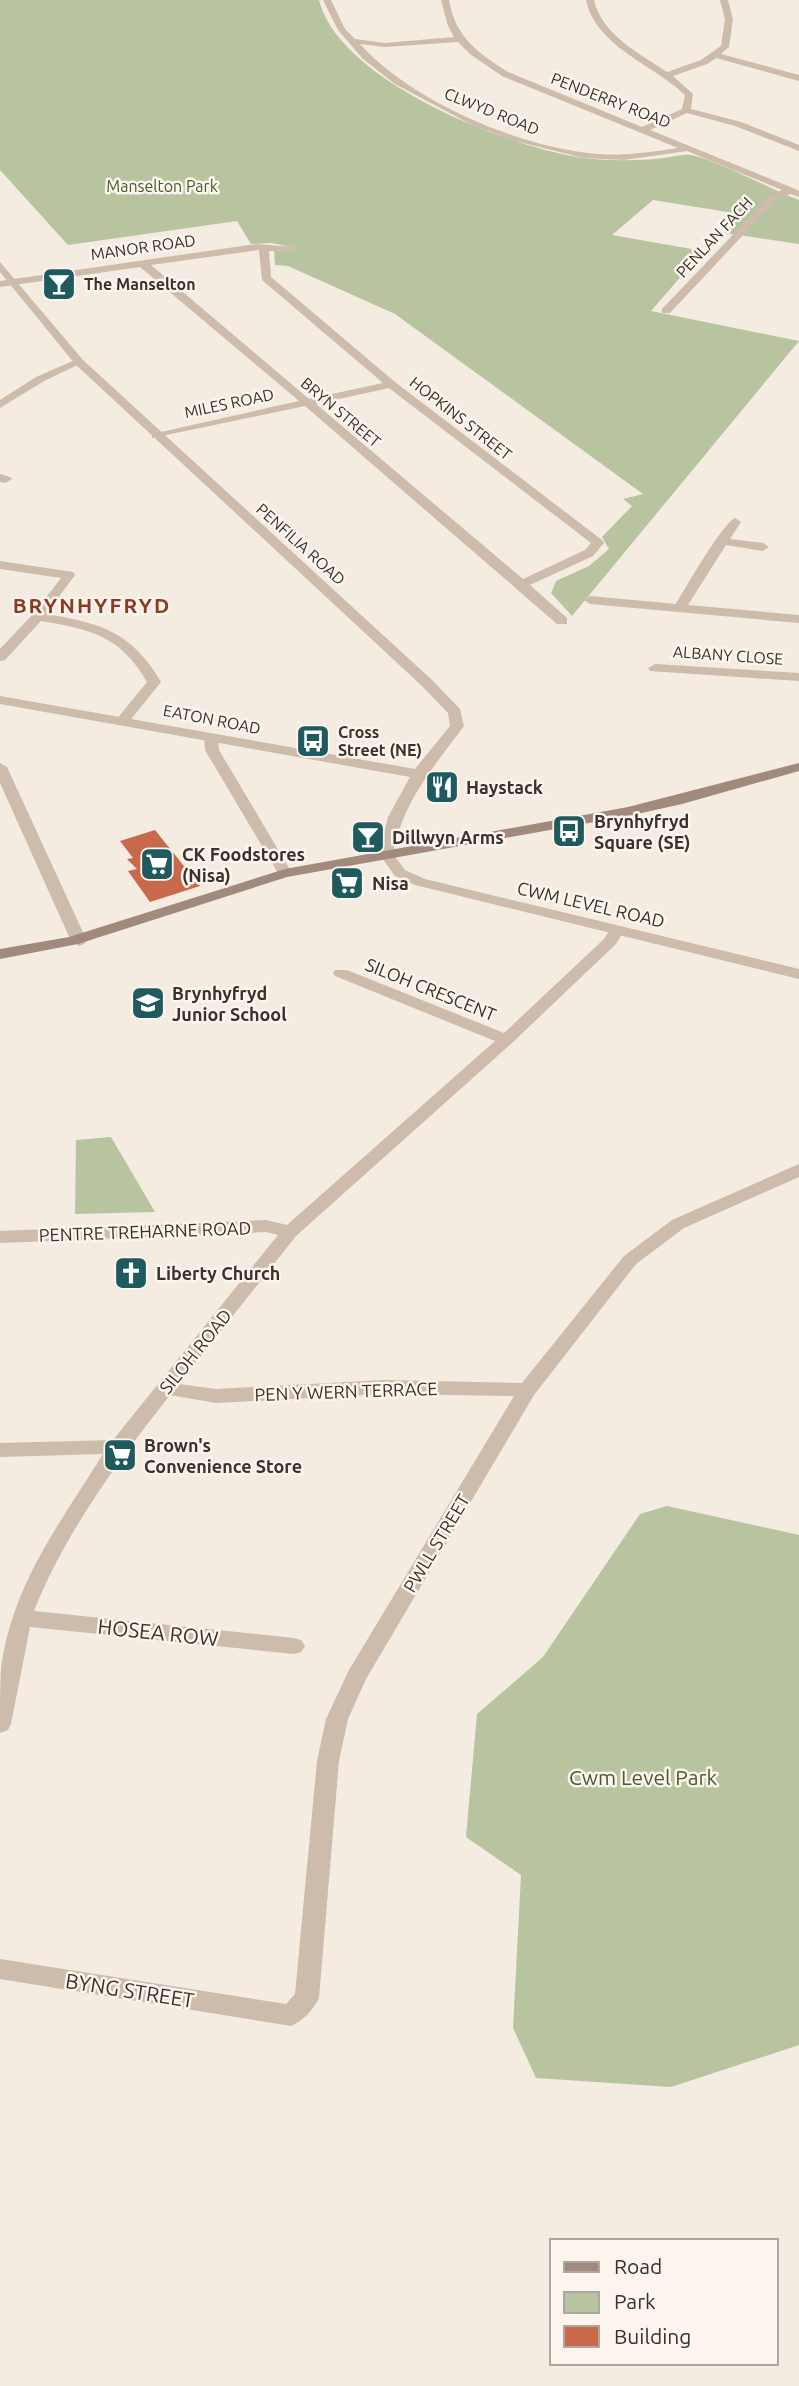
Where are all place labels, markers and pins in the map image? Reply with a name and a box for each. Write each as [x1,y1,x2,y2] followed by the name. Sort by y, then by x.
[40,265,78,303] bar icon: The Manselton
[84,275,196,293] place label: The Manselton
[294,722,332,760] bus stop icon: Cross Street (NE)
[338,723,422,760] place label: Cross Street (NE)
[423,768,461,806] restaurant icon: Haystack
[466,777,543,797] place label: Haystack
[594,811,691,853] place label: Brynhyfryd Square (SE)
[550,812,588,850] bus stop icon: Brynhyfryd Square (SE)
[349,818,387,856] bar icon: Dillwyn Arms
[392,827,504,847] place label: Dillwyn Arms
[182,844,305,886] place label: CK Foodstores (Nisa)
[138,845,176,883] supermarket icon: CK Foodstores (Nisa)
[328,864,366,902] supermarket icon: Nisa
[372,873,409,893] place label: Nisa
[172,983,287,1024] place label: Brynhyfryd Junior School
[129,984,167,1022] school or university icon: Brynhyfryd Junior School
[112,1254,150,1292] church icon: Liberty Church
[156,1263,280,1283] place label: Liberty Church
[144,1435,302,1476] place label: Brown's Convenience Store
[101,1436,139,1474] supermarket icon: Brown's Convenience Store

